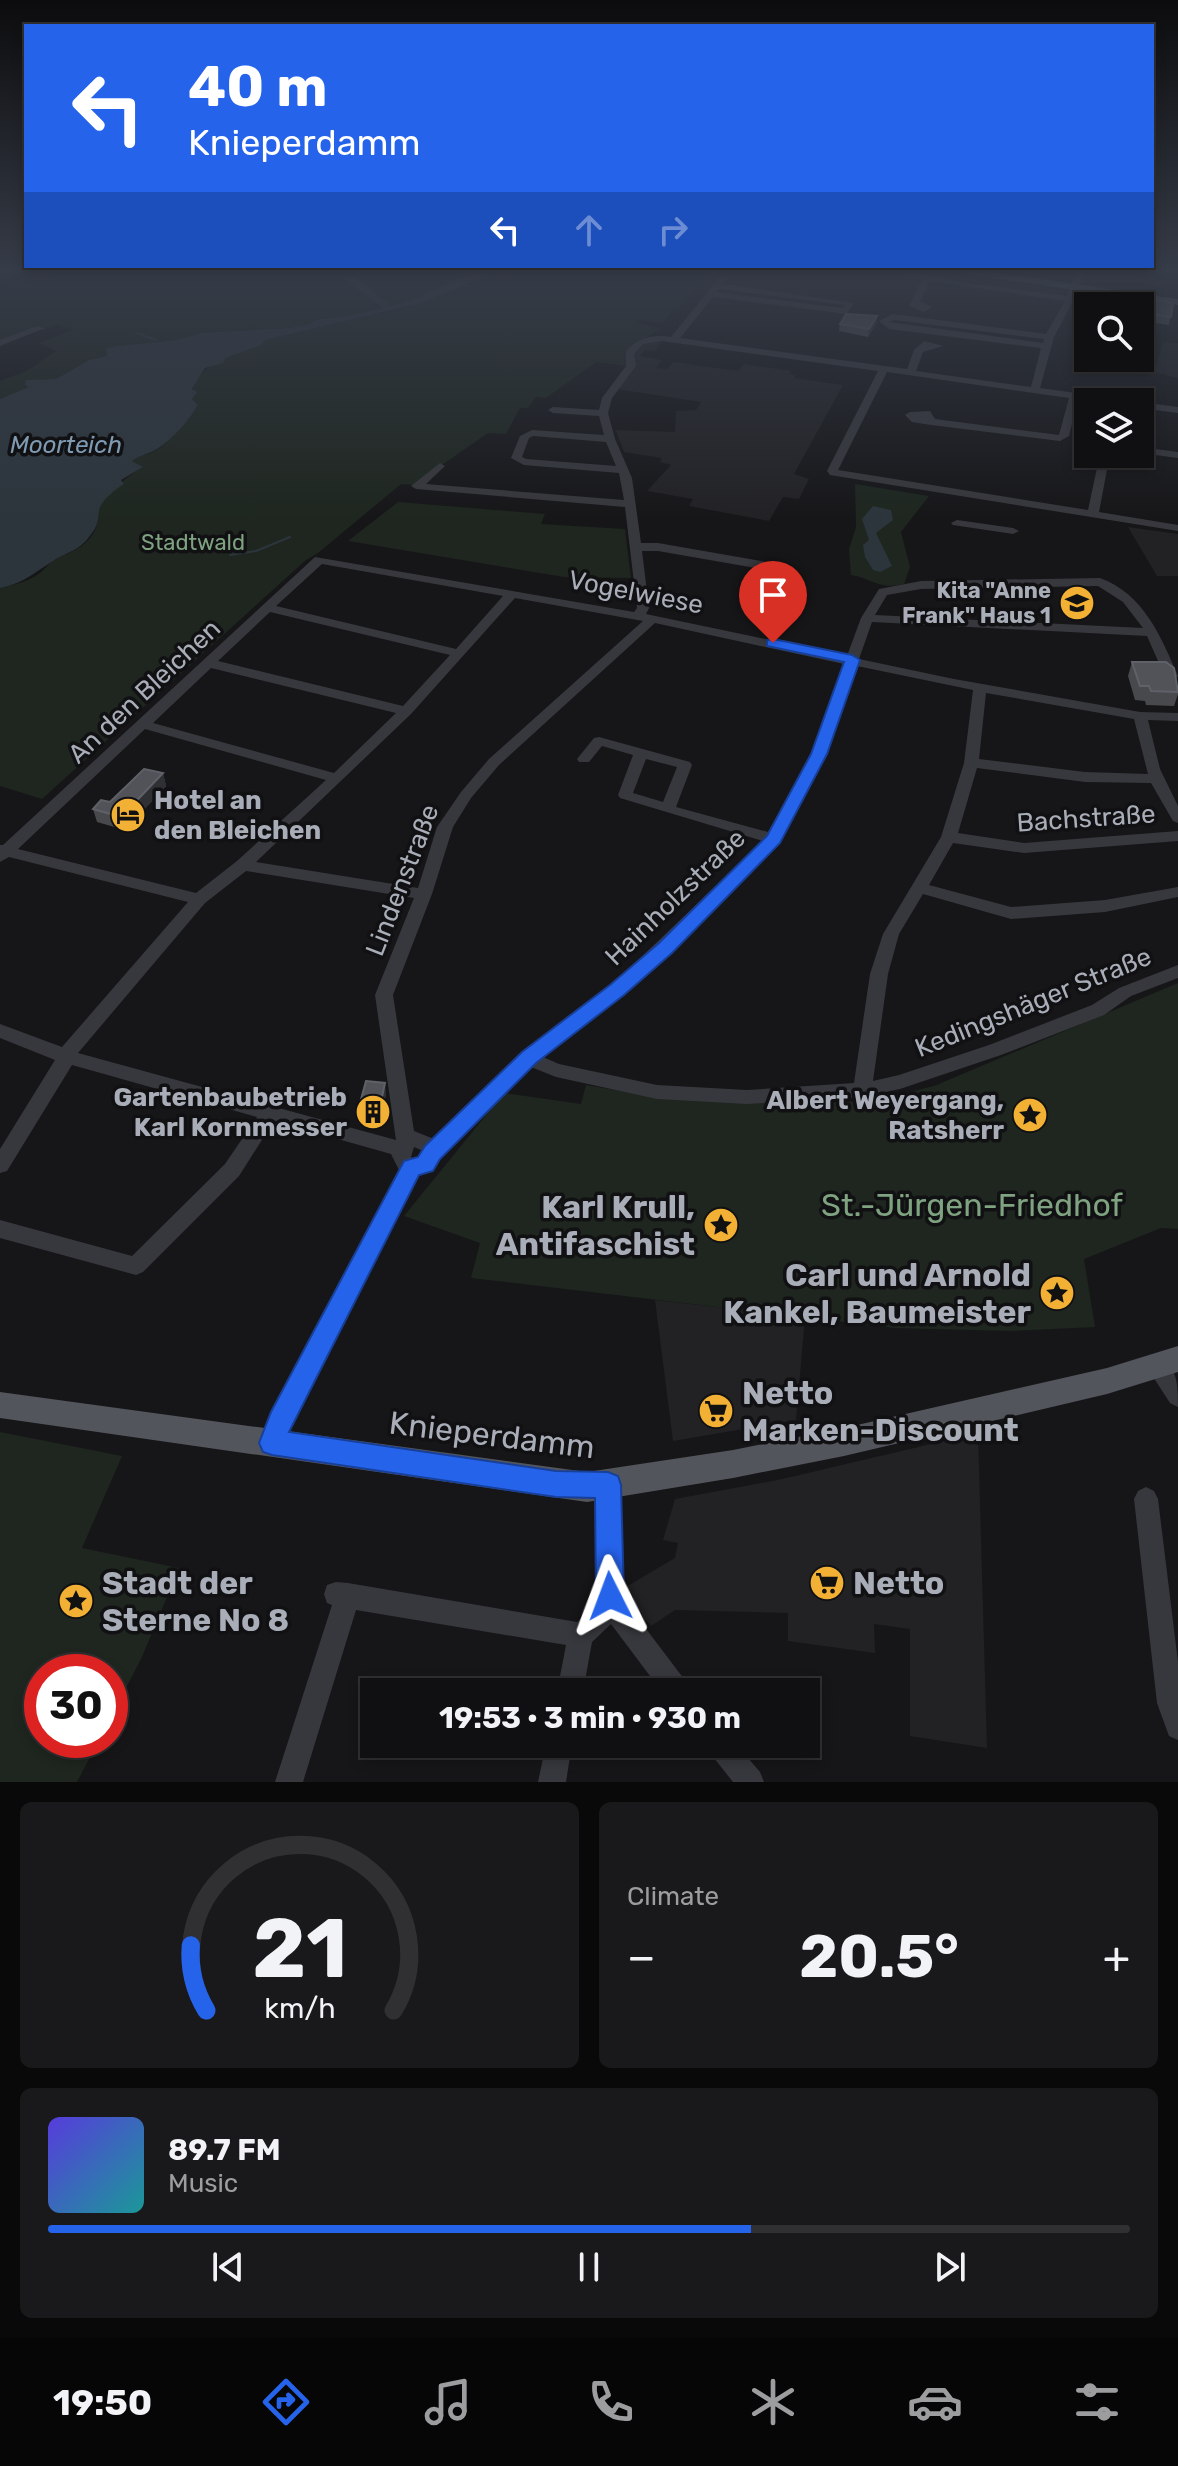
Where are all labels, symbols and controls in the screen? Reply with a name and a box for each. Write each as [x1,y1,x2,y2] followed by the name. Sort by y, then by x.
[188,54,328,120] text: 40 m
[56,56,160,160] icon: left
[188,121,421,164] text: Knieperdamm
[483,208,527,252] icon: left
[567,208,611,252] icon: ahead
[651,208,695,252] icon: right
[1074,292,1154,468] map controls
[1074,292,1154,372] button: search
[1074,388,1154,468] button: layers
[10,431,122,459] water label: Moorteich
[141,529,245,556] park label: Stadtwald
[739,561,807,643] pin
[566,564,706,621] street label: Vogelwiese
[751,573,795,617] icon: arrive
[902,577,1051,629] place label: Kita "Anne Frank" Haus 1
[1058,584,1096,622] school or university icon: Kita "Anne Frank" Haus 1
[62,613,227,770] street label: An den Bleichen
[154,785,321,846] place label: Hotel an den Bleichen
[109,796,147,834] hotel icon: Hotel an den Bleichen
[1016,798,1157,839] street label: Bachstraße
[359,800,446,960] street label: Lindenstraße
[599,823,752,972] street label: Hainholzstraße
[911,941,1156,1064] street label: Kedingshäger Straße
[113,1082,347,1143] place label: Gartenbaubetrieb Karl Kornmesser
[766,1085,1004,1146] place label: Albert Weyergang, Ratsherr
[354,1093,392,1131] building icon: Gartenbaubetrieb Karl Kornmesser
[1011,1096,1049,1134] place icon: Albert Weyergang, Ratsherr
[821,1186,1124,1224] park label: St.-Jürgen-Friedhof
[496,1188,695,1263] place label: Karl Krull, Antifaschist
[702,1206,740,1244] place icon: Karl Krull, Antifaschist
[723,1256,1031,1331] place label: Carl und Arnold Kankel, Baumeister
[1038,1274,1076,1312] place icon: Carl und Arnold Kankel, Baumeister
[742,1374,1019,1449] place label: Netto Marken-Discount
[697,1392,735,1430] supermarket icon: Netto Marken-Discount
[387,1404,597,1466] street label: Knieperdamm
[568,1554,652,1638] position arrow
[102,1564,289,1639] place label: Stadt der Sterne No 8
[808,1564,846,1602] supermarket icon: Netto
[853,1564,944,1602] place label: Netto
[57,1582,95,1620] place icon: Stadt der Sterne No 8
[24,1654,128,1758] speed limit sign: 30
[439,1700,741,1736] text: 19:53 · 3 min · 930 m
[627,1881,719,1912] text: Climate
[252,1899,347,1998] text: 21
[799,1921,959,1992] text: 20.5°
[627,1931,656,1983] text: −
[1103,1931,1130,1983] text: +
[264,1991,335,2025] text: km/h
[168,2132,281,2168] text: 89.7 FM
[168,2168,238,2199] text: Music
[206,2245,250,2289] icon: previous
[567,2245,611,2289] icon: pause
[928,2245,972,2289] icon: next
[258,2374,314,2430] icon: directions
[420,2374,476,2430] icon: music
[583,2374,639,2430] icon: phone
[745,2374,801,2430] icon: climate
[907,2374,963,2430] icon: car
[1069,2374,1125,2430] icon: filters
[53,2381,152,2424] text: 19:50

